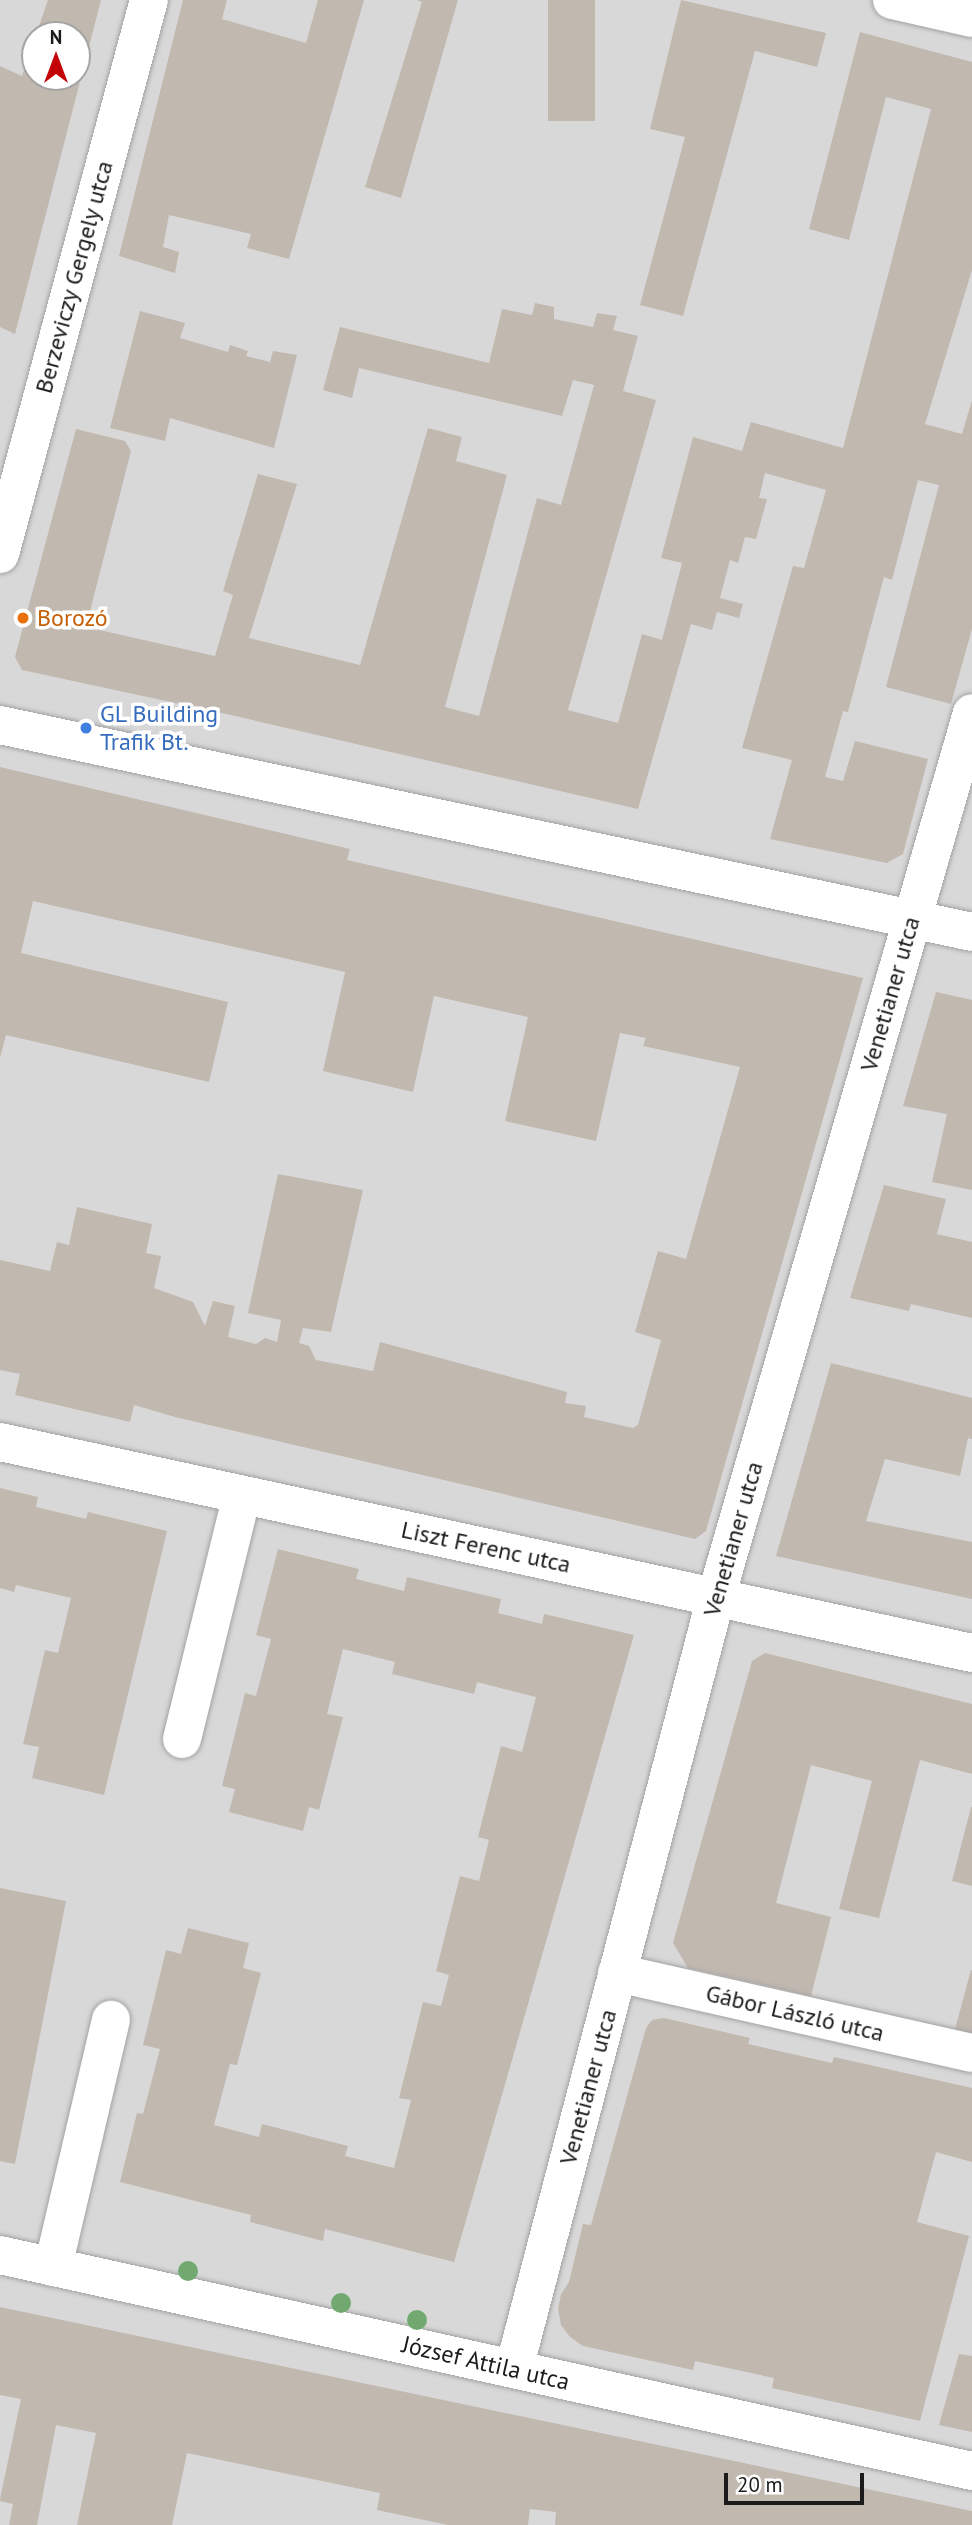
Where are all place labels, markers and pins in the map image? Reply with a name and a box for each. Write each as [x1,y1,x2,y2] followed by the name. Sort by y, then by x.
[37,604,108,632] place label: Borozó
[15,610,31,626] marker: Borozó
[100,700,219,756] place label: GL Building Trafik Bt.
[78,720,94,736] marker: GL Building Trafik Bt.

